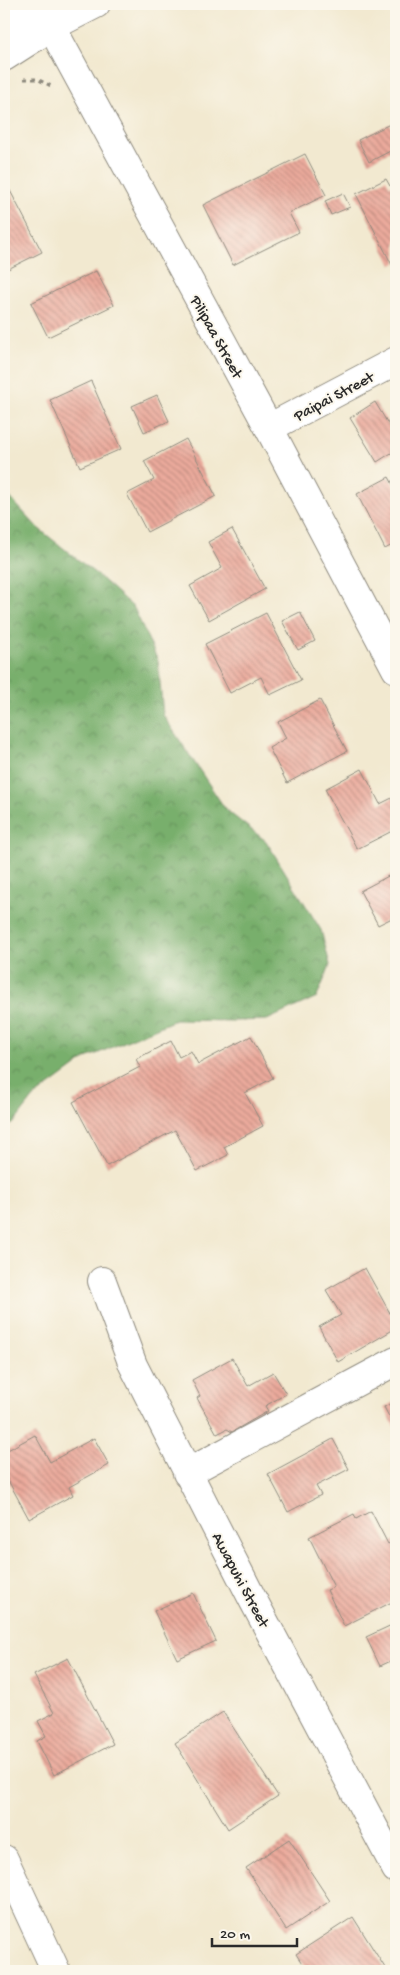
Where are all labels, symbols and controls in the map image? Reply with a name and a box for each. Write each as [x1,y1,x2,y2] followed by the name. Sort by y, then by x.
[184,292,246,384] street label: Pilipaa Street
[291,368,379,428] street label: Paipai Street
[206,1530,273,1633] street label: Awapuhi Street
[212,1915,298,1947] scale bar
[220,1926,250,1944] text: 20 m

